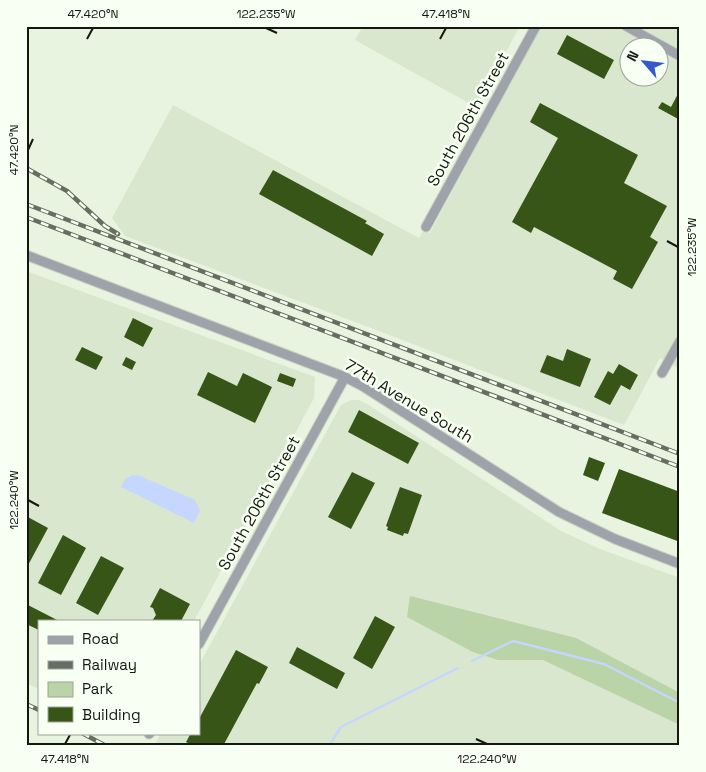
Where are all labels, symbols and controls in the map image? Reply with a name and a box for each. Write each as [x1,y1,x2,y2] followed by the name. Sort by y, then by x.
[67,6,119,22] text: 47.420°N
[236,6,296,22] text: 122.235°W
[422,6,470,22] text: 47.418°N
[618,38,668,88] north arrow
[422,48,514,190] street label: South 206th Street
[622,48,643,64] text: N
[6,124,22,176] text: 47.420°N
[684,217,700,277] text: 122.235°W
[341,354,477,448] street label: 77th Avenue South
[213,432,305,574] street label: South 206th Street
[6,470,22,530] text: 122.240°W
[38,620,200,734] legend
[82,629,119,648] text: Road
[82,655,137,674] text: Railway
[82,679,113,698] text: Park
[82,705,141,724] text: Building
[41,751,89,767] text: 47.418°N
[457,751,517,767] text: 122.240°W

